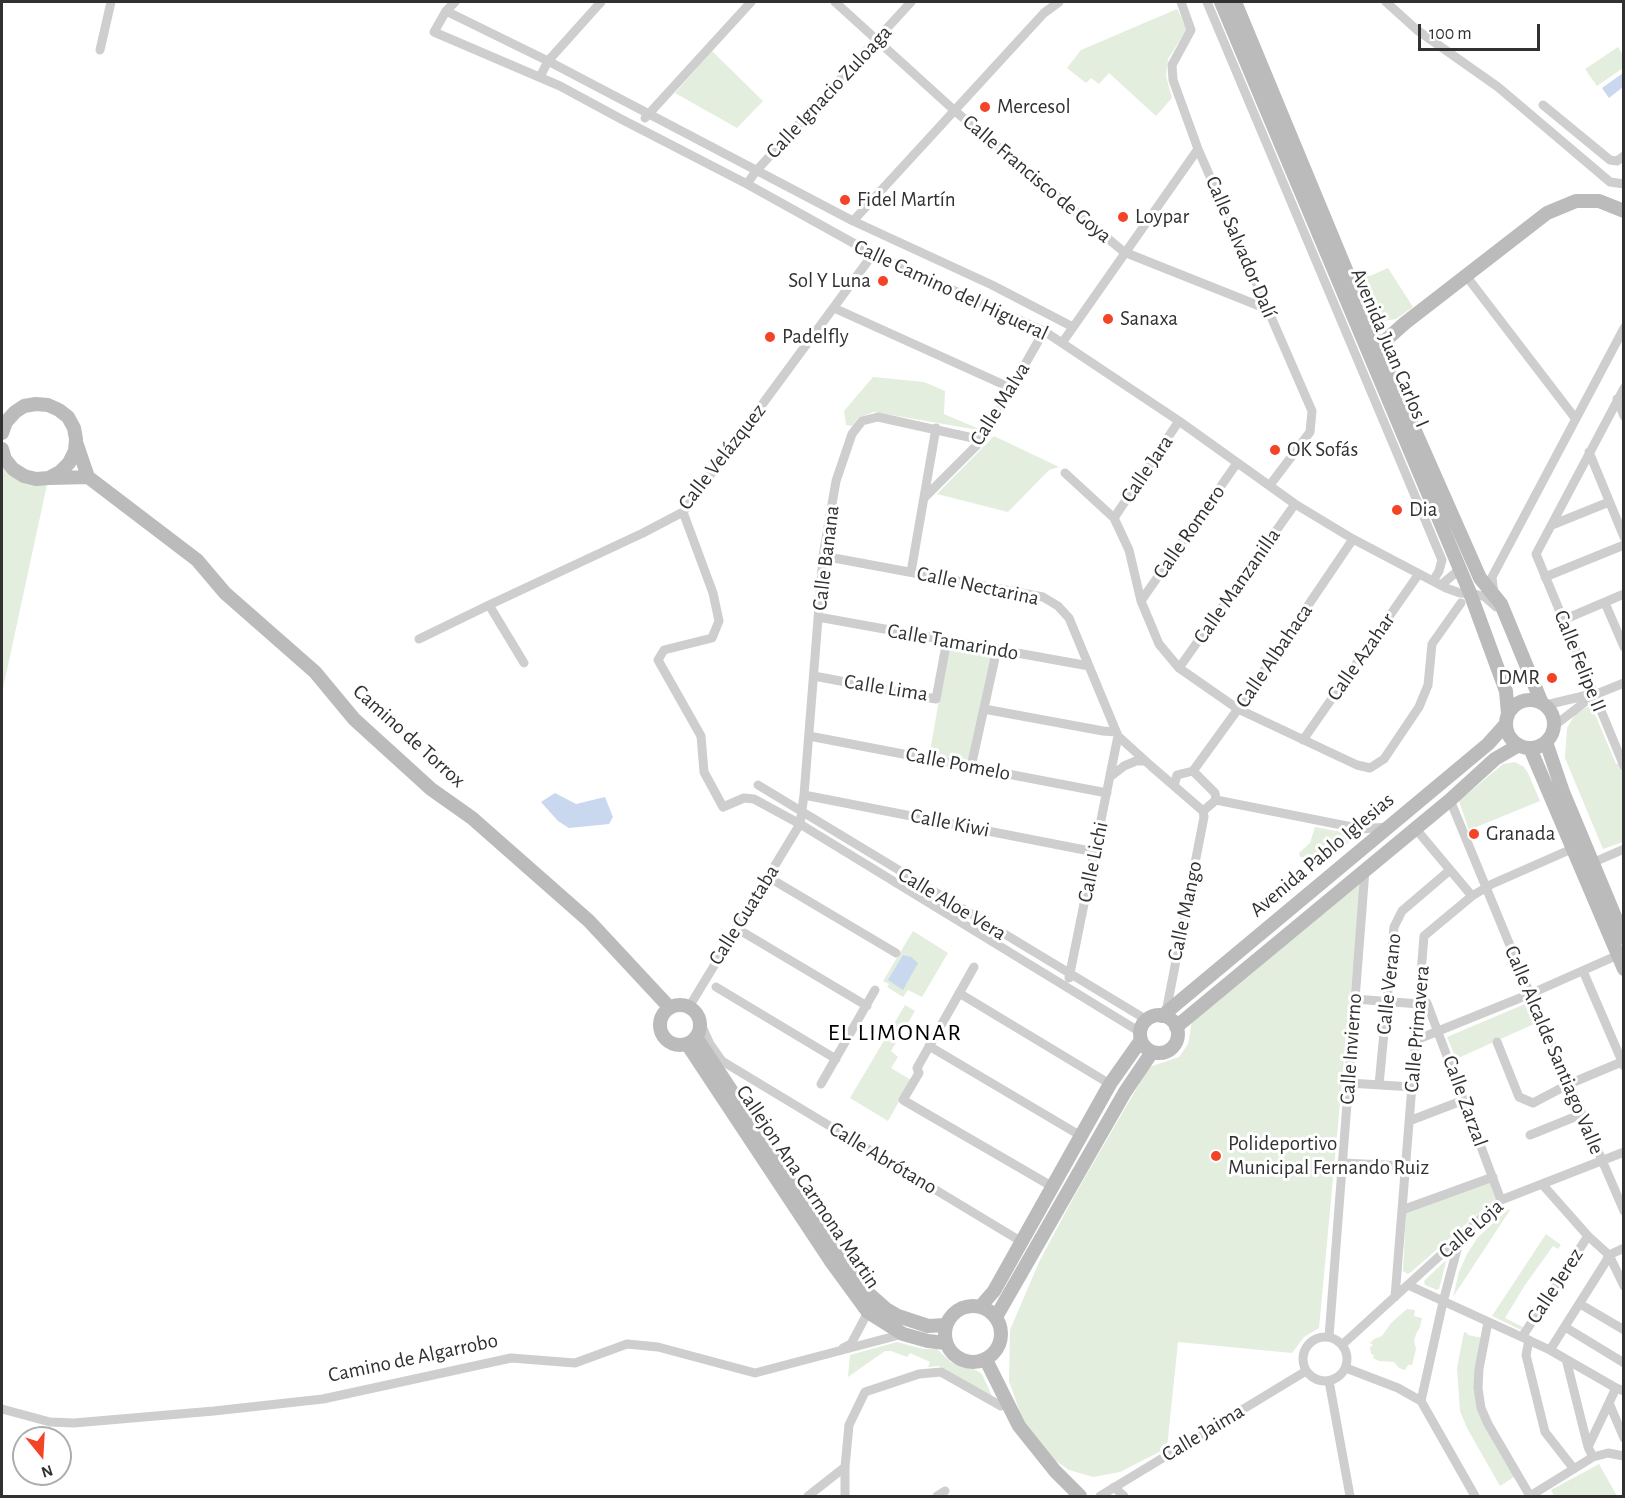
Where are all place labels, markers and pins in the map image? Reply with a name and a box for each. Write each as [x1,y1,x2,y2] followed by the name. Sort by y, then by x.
[997,94,1071,120] place label: Mercesol
[978,100,992,114] marker: Mercesol
[857,187,956,213] place label: Fidel Martín
[838,193,852,207] marker: Fidel Martín
[1135,204,1189,230] place label: Loypar
[1116,210,1130,224] marker: Loypar
[788,268,871,294] place label: Sol Y Luna
[876,274,890,288] marker: Sol Y Luna
[1120,306,1178,332] place label: Sanaxa
[1101,312,1115,326] marker: Sanaxa
[782,324,849,350] place label: Padelfly
[763,330,777,344] marker: Padelfly
[1287,437,1358,463] place label: OK Sofás
[1268,443,1282,457] marker: OK Sofás
[1409,497,1437,523] place label: Dia
[1390,503,1404,517] marker: Dia
[1498,665,1540,691] place label: DMR
[1545,671,1559,685] marker: DMR
[1486,821,1555,847] place label: Granada
[1467,827,1481,841] marker: Granada
[1228,1131,1429,1181] place label: Polideportivo Municipal Fernando Ruiz
[1209,1149,1223,1163] marker: Polideportivo Municipal Fernando Ruiz

